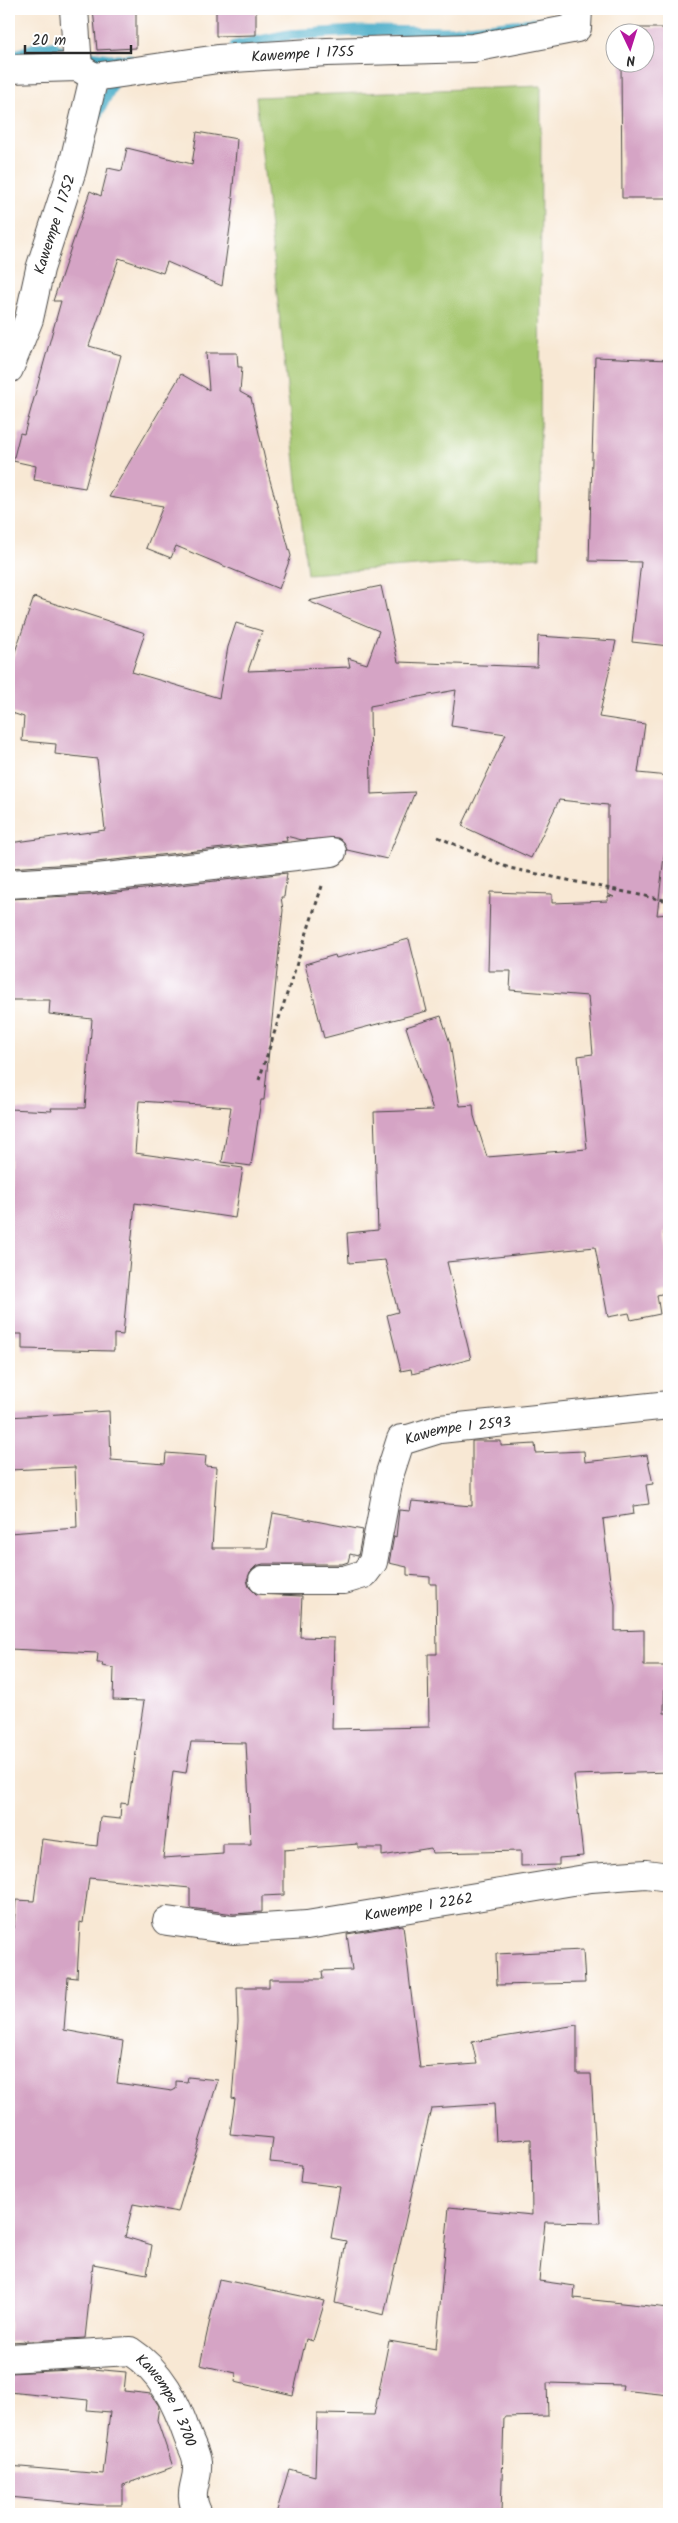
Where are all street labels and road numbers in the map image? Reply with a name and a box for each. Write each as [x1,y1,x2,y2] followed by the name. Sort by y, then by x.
[250,40,355,70] street label: Kawempe I 1755
[28,172,83,277] street label: Kawempe I 1752
[402,1411,513,1452] street label: Kawempe I 2593
[363,1887,475,1928] street label: Kawempe I 2262
[130,2348,202,2452] street label: Kawempe I 3700

